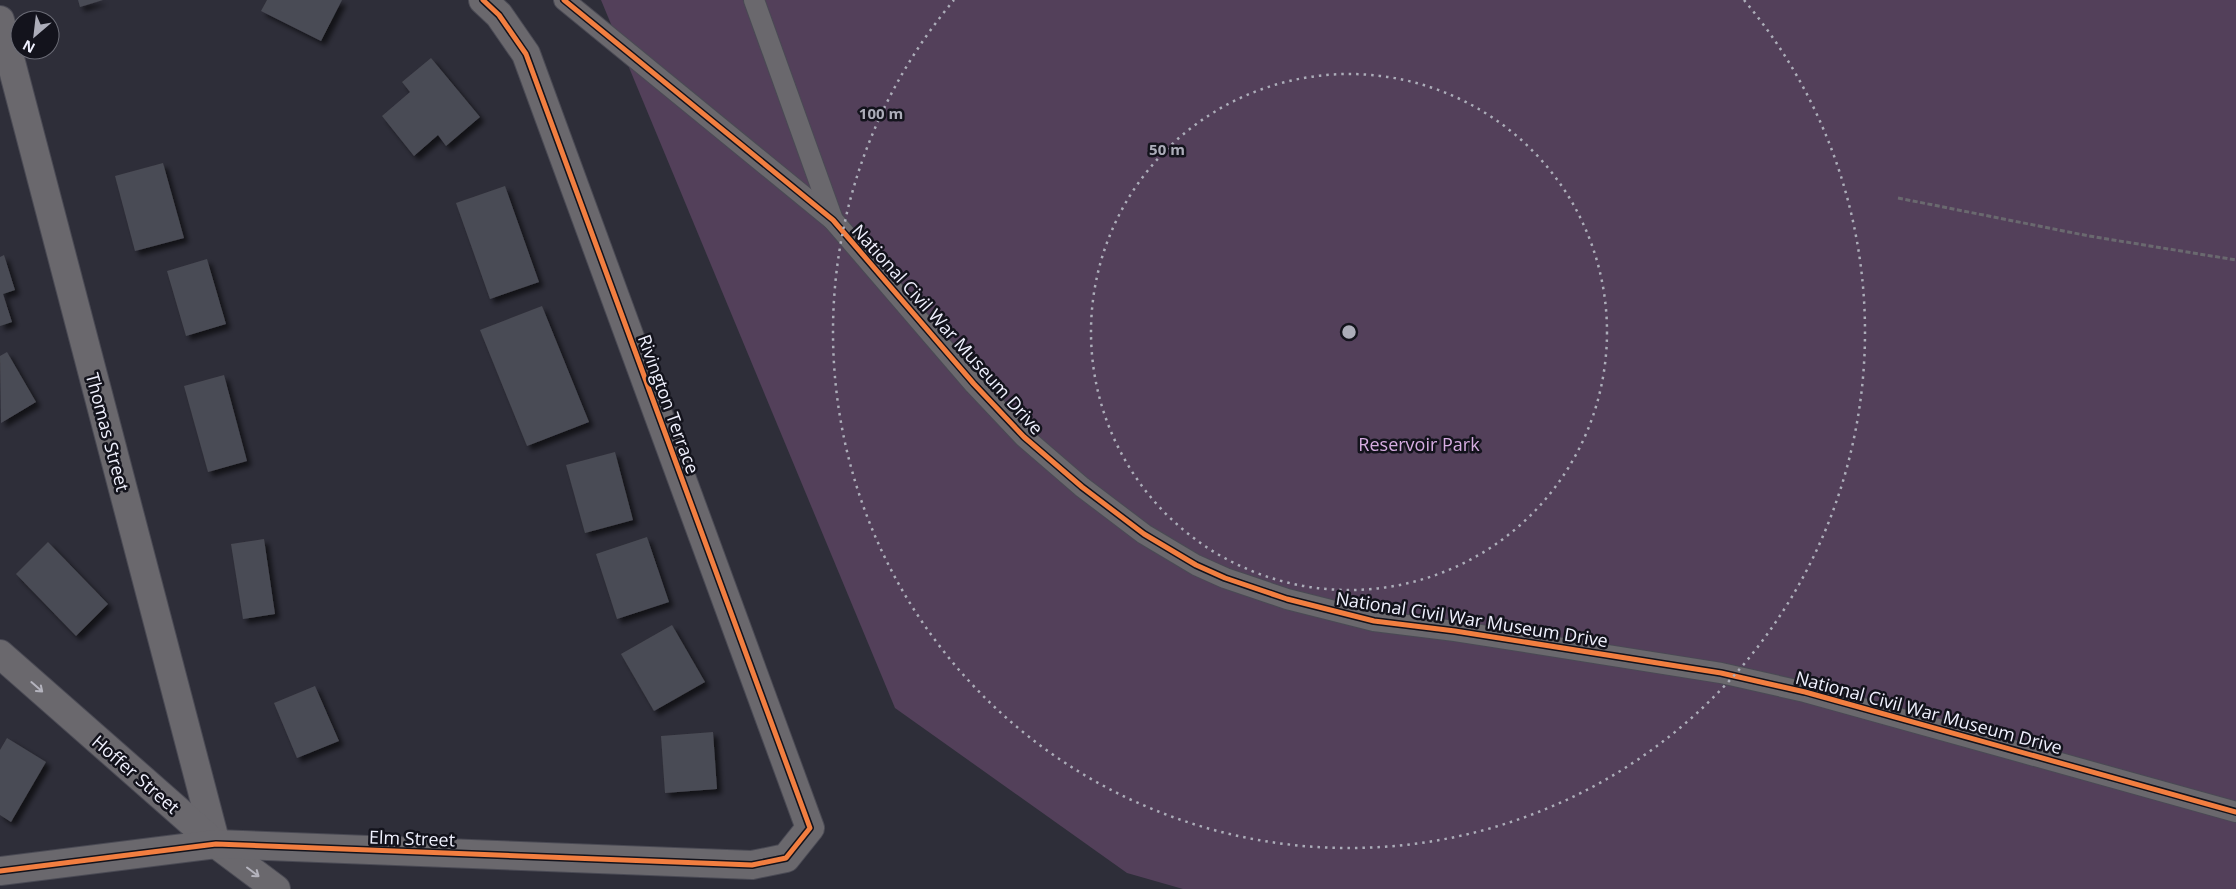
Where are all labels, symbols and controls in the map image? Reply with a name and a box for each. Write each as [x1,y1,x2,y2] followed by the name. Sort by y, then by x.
[10,10,60,60] north arrow
[19,36,38,58] text: N
[859,103,903,123] text: 100 m
[1149,139,1185,159] text: 50 m
[847,219,1049,439] street label: National Civil War Museum Drive
[1340,323,1358,341] centre of rings
[633,331,705,477] street label: Rivington Terrace
[81,370,135,494] street label: Thomas Street
[1358,432,1480,456] park label: Reservoir Park
[1334,586,1610,652] street label: National Civil War Museum Drive
[1793,665,2065,759] street label: National Civil War Museum Drive
[30,681,43,692] one-way arrow
[87,729,185,819] street label: Hoffer Street
[369,825,455,851] street label: Elm Street
[246,866,259,877] one-way arrow

